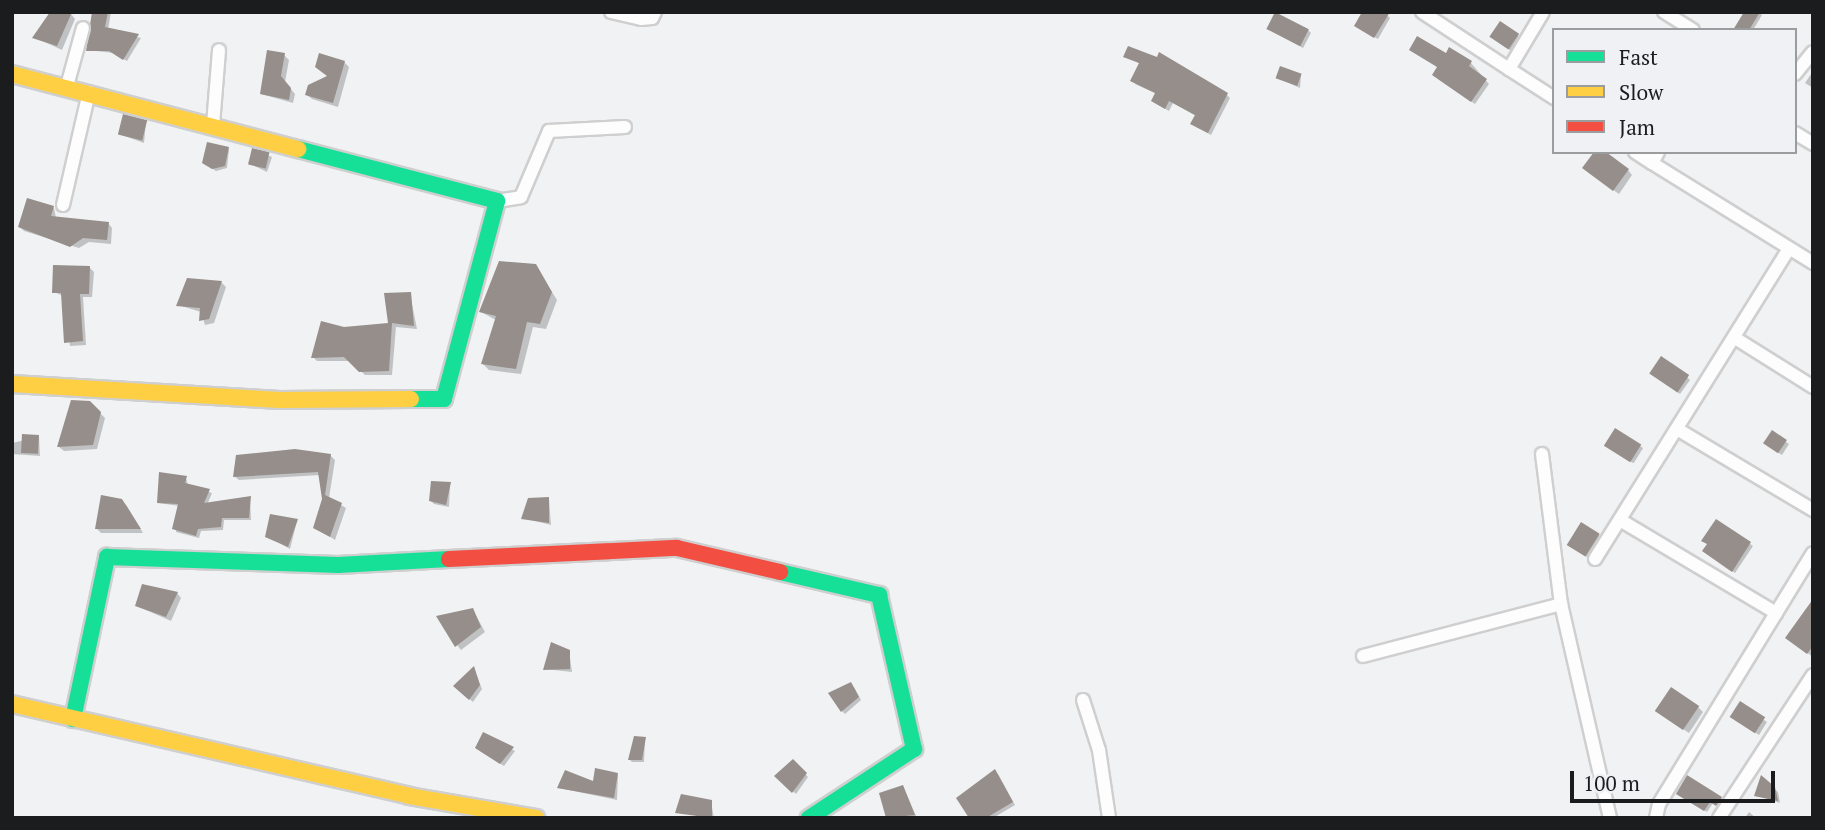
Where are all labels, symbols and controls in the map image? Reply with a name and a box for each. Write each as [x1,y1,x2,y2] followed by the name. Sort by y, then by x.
[1552,28,1797,154] legend
[1619,43,1658,71] text: Fast
[1619,78,1663,106] text: Slow
[1619,113,1655,141] text: Jam
[1573,756,1778,800] scale bar
[1583,769,1640,797] text: 100 m

